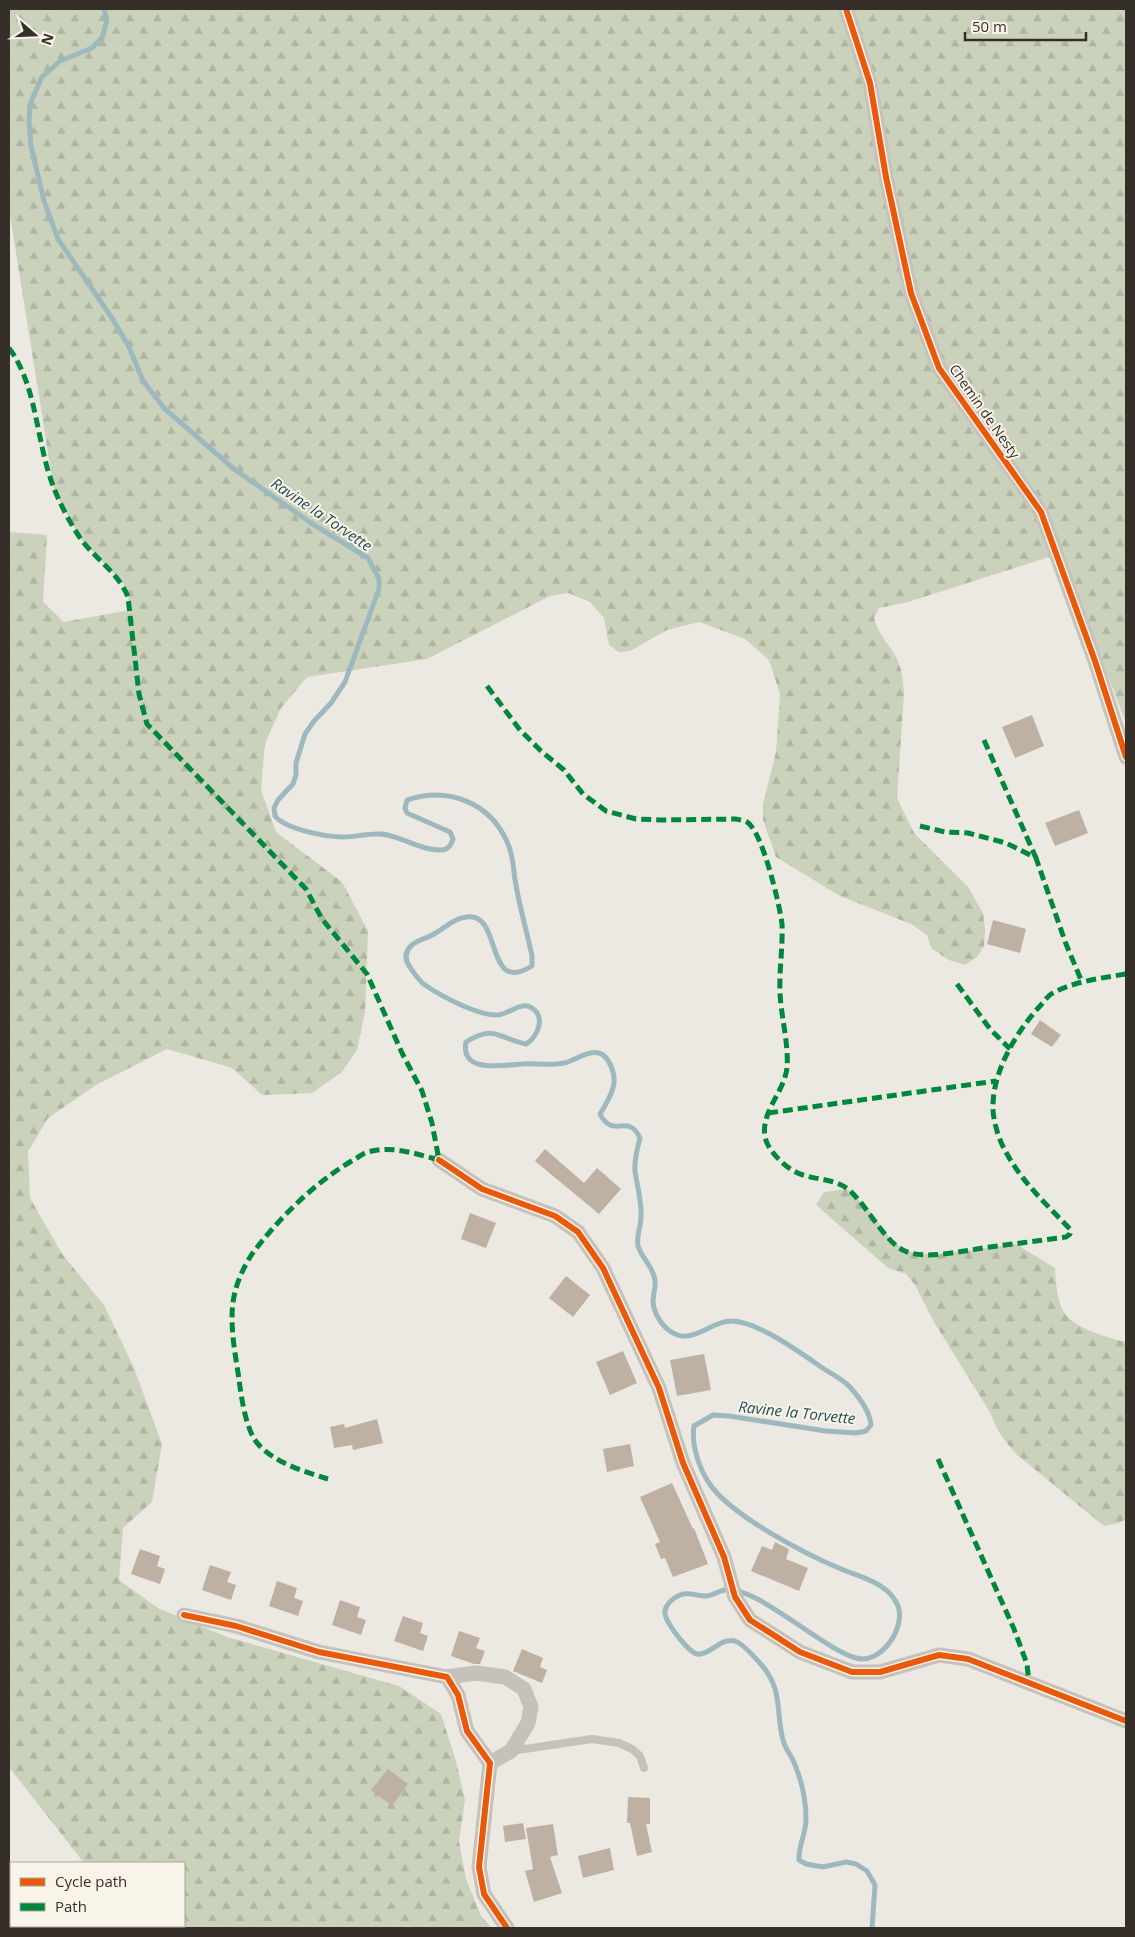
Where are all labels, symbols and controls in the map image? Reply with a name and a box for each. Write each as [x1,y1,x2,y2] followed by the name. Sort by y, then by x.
[10,10,60,60] north arrow
[965,10,1086,42] scale bar
[972,16,1007,36] text: 50 m
[37,31,59,48] text: N
[945,360,1025,463] street label: Chemin de Nesty
[268,473,377,555] water label: Ravine la Torvette
[738,1396,857,1428] water label: Ravine la Torvette
[10,1862,185,1927] legend
[55,1871,127,1891] text: Cycle path
[55,1896,87,1916] text: Path

